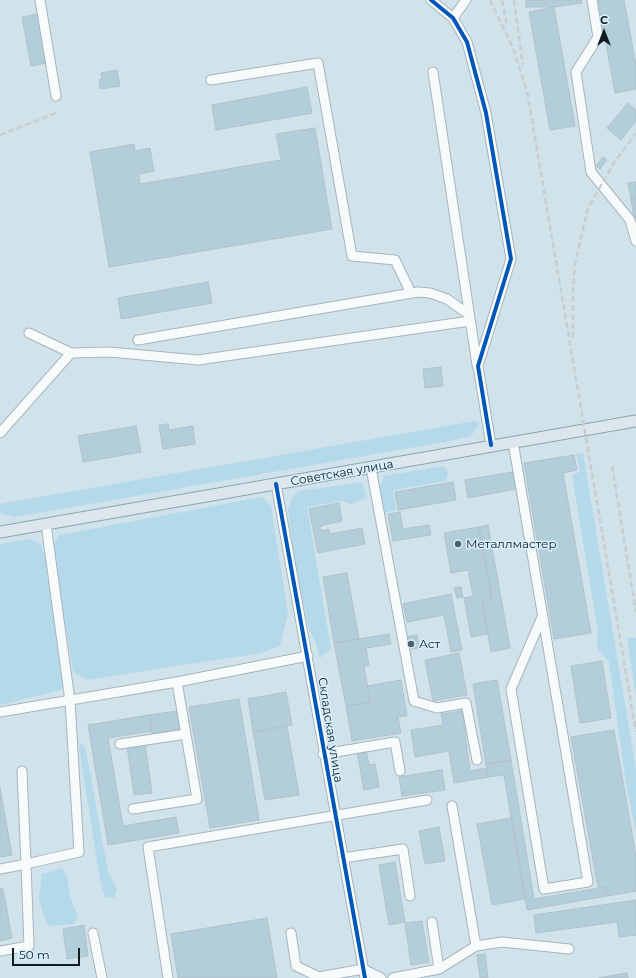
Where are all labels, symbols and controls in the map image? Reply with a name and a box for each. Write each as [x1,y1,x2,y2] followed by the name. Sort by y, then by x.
[584,12,624,52] north arrow
[600,13,608,27] text: С
[289,457,395,489] street label: Советская улица
[466,537,557,551] place label: Металлмастер
[453,539,463,549] marker: Металлмастер
[419,637,440,651] place label: Аст
[406,639,416,649] marker: Аст
[315,676,345,784] street label: Складская улица
[14,940,82,966] scale bar
[19,947,50,962] text: 50 m

